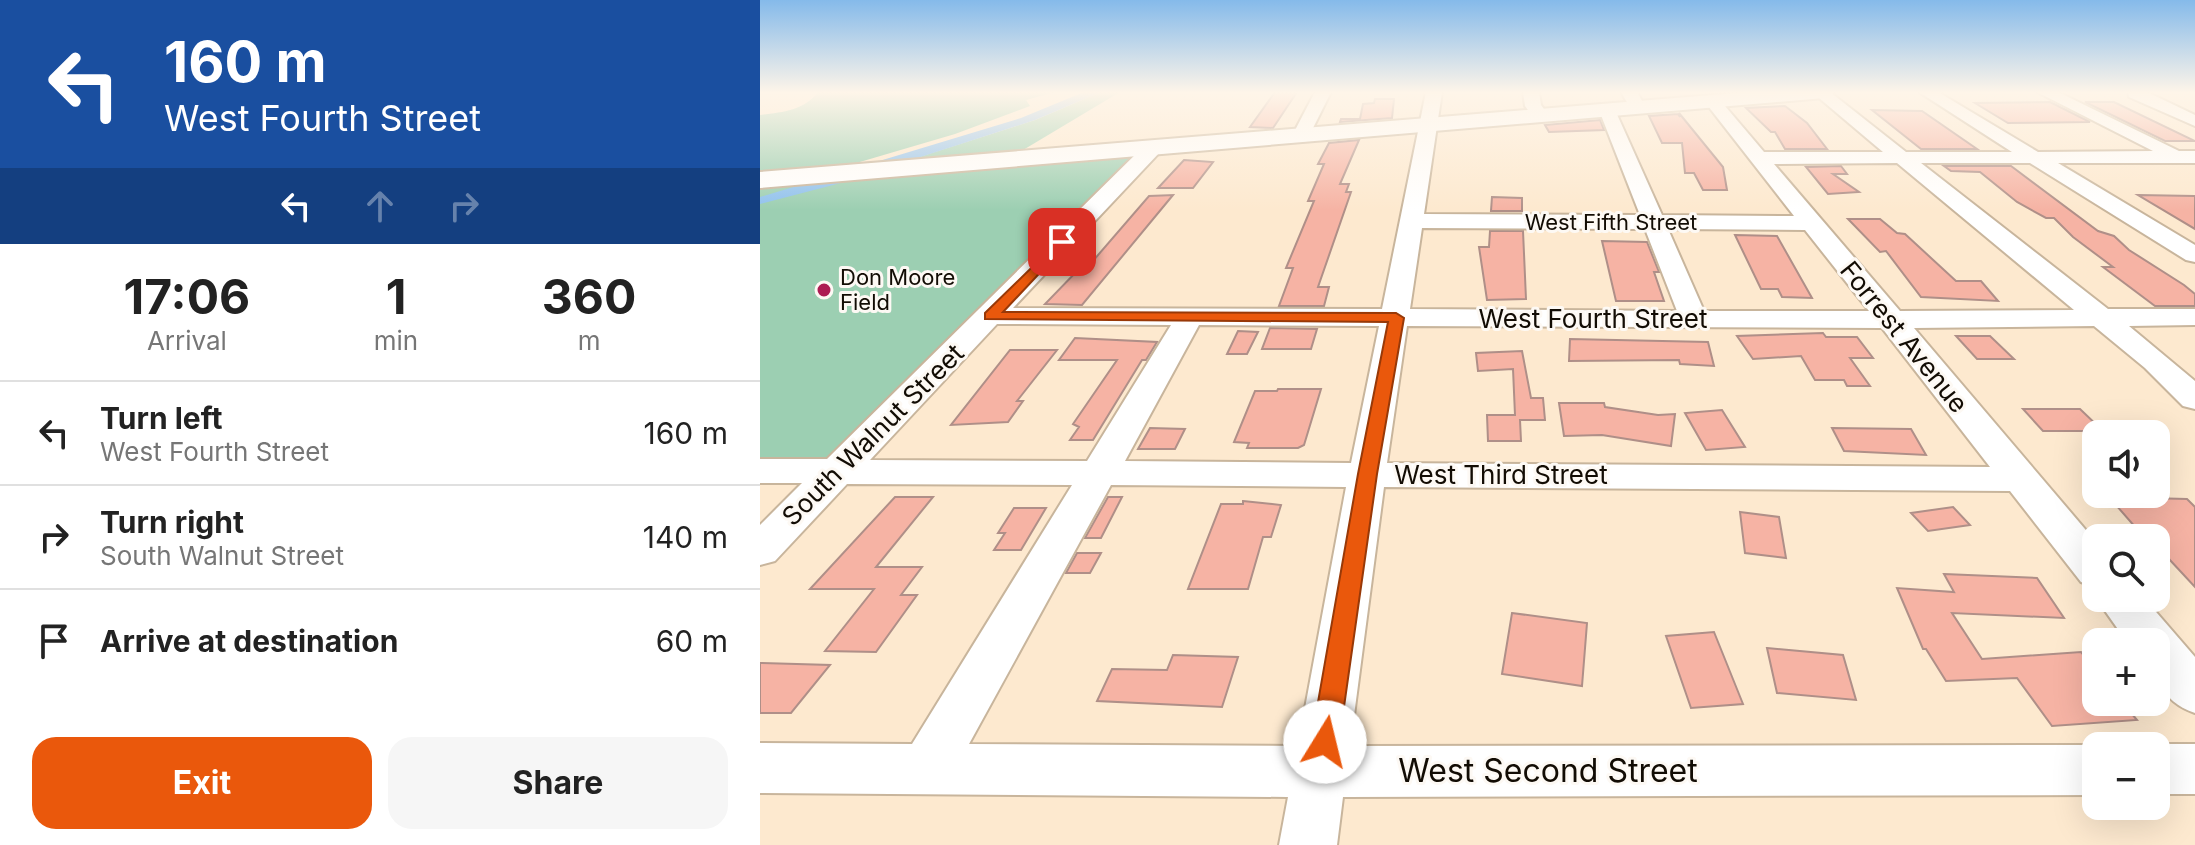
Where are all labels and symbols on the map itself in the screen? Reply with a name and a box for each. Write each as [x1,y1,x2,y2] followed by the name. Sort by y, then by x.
[1028,208,1096,276] pin
[1525,209,1697,235] street label: West Fifth Street
[1834,255,1975,419] street label: Forrest Avenue
[840,264,955,315] place label: Don Moore Field
[815,281,833,299] marker: Don Moore Field
[1478,303,1708,334] street label: West Fourth Street
[775,337,970,532] street label: South Walnut Street
[1394,459,1608,490] street label: West Third Street
[1283,700,1367,784] position arrow
[1398,751,1698,790] street label: West Second Street

